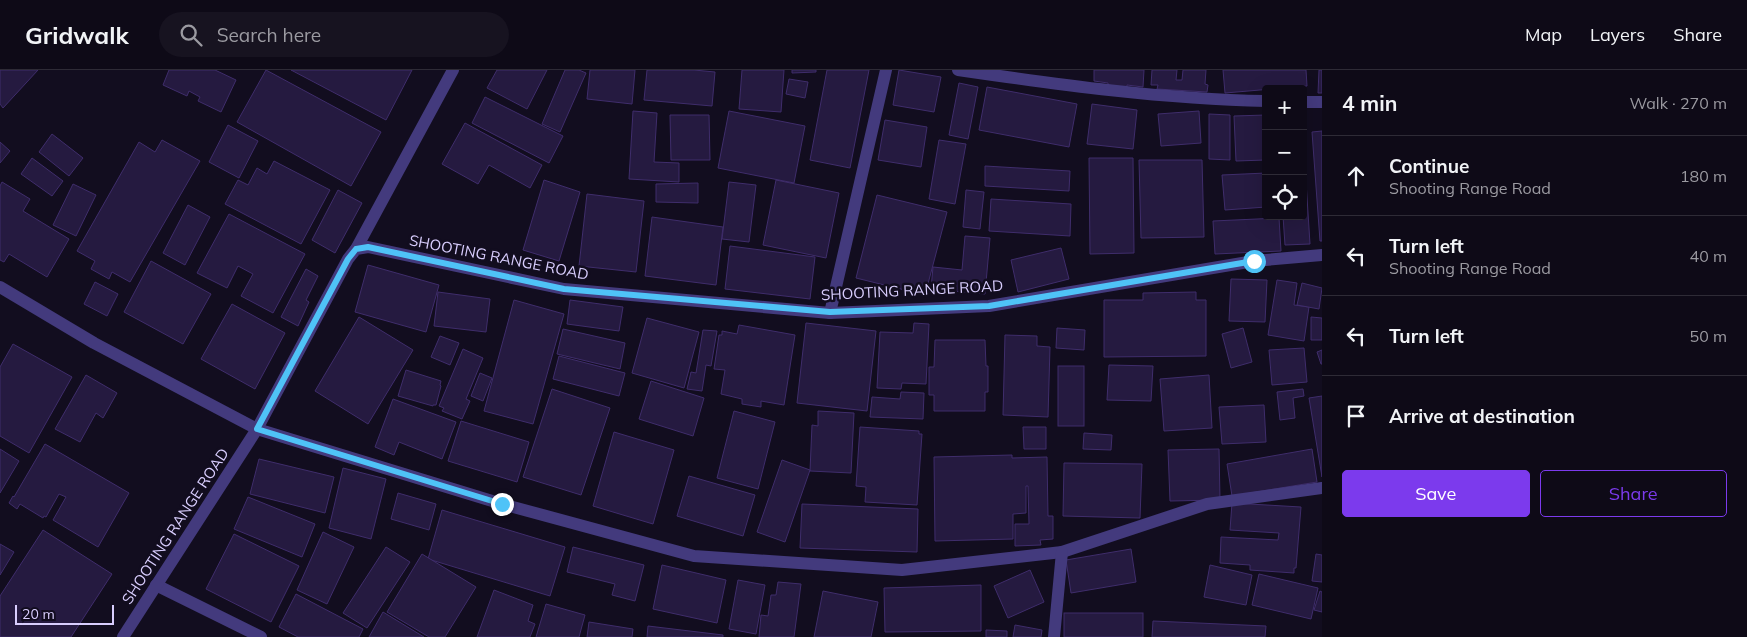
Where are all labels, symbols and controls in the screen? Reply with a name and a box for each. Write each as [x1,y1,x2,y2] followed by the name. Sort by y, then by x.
[159,12,509,57] search box
[25,20,129,50] text: Gridwalk
[177,21,205,49] icon: search
[217,23,321,47] text: Search here
[1525,23,1562,46] text: Map
[1590,23,1645,46] text: Layers
[1673,23,1722,46] text: Share
[1262,85,1307,220] map controls
[1262,85,1307,130] button: +
[1342,90,1397,116] text: 4 min
[1629,93,1727,113] text: Walk · 270 m
[1262,130,1307,175] button: −
[1389,154,1469,178] text: Continue
[1342,162,1370,190] icon: ahead
[1680,166,1727,186] text: 180 m
[1262,175,1307,220] button: locate
[1389,178,1551,198] text: Shooting Range Road
[408,230,590,284] street label: SHOOTING RANGE ROAD
[1389,234,1464,258] text: Turn left
[1342,242,1370,270] icon: left
[1690,246,1727,266] text: 40 m
[1243,250,1266,273] route start
[1389,258,1551,278] text: Shooting Range Road
[820,276,1004,304] street label: SHOOTING RANGE ROAD
[1342,322,1370,350] icon: left
[1389,324,1464,348] text: Turn left
[1690,326,1727,346] text: 50 m
[1342,402,1370,430] icon: arrive
[1389,404,1575,428] text: Arrive at destination
[117,444,233,608] street label: SHOOTING RANGE ROAD
[1342,470,1530,517] button: Save
[1540,470,1727,517] button: Share
[491,493,514,516] route end
[15,602,114,625] scale bar
[22,605,55,623] text: 20 m

